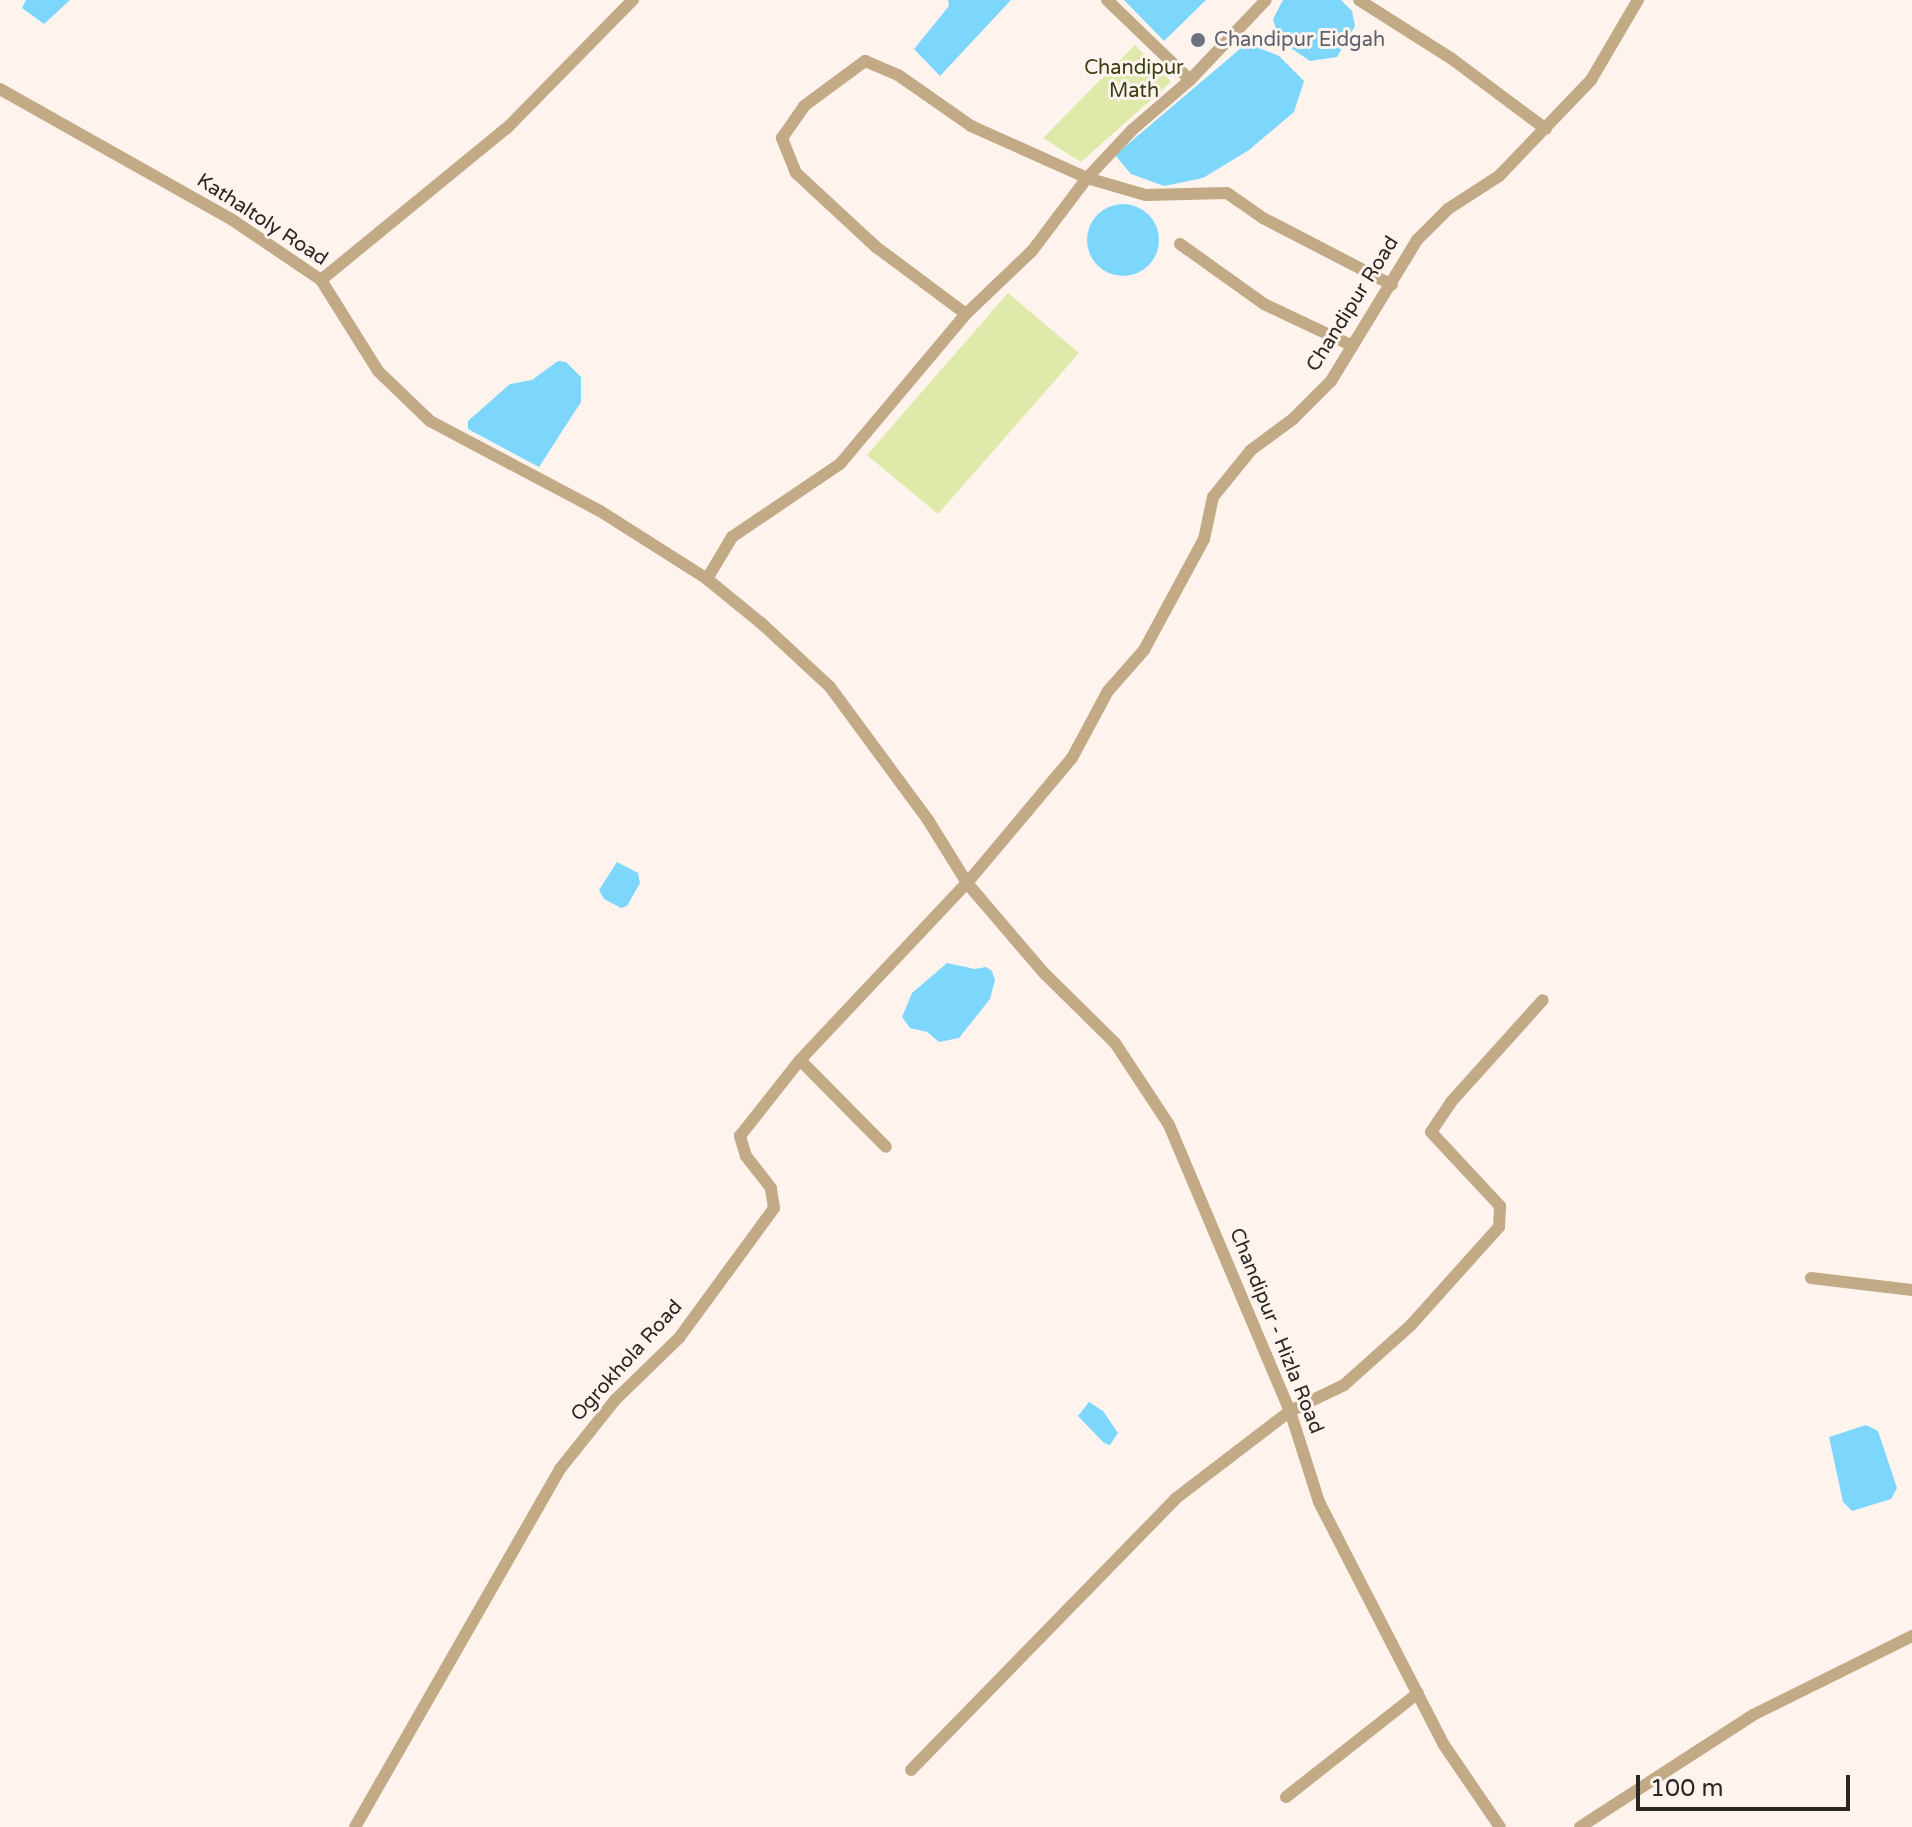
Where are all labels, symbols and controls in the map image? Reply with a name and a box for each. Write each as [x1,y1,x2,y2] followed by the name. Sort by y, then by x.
[1214,28,1385,52] place label: Chandipur Eidgah
[1189,31,1207,49] marker: Chandipur Eidgah
[1084,57,1184,104] park label: Chandipur Math
[192,169,332,271] street label: Kathaltoly Road
[1302,232,1404,376] street label: Chandipur Road
[1224,1225,1328,1437] street label: Chandipur - Hizla Road
[566,1295,688,1427] street label: Ogrokhola Road
[1640,1759,1854,1809] scale bar
[1650,1774,1724,1803] text: 100 m

